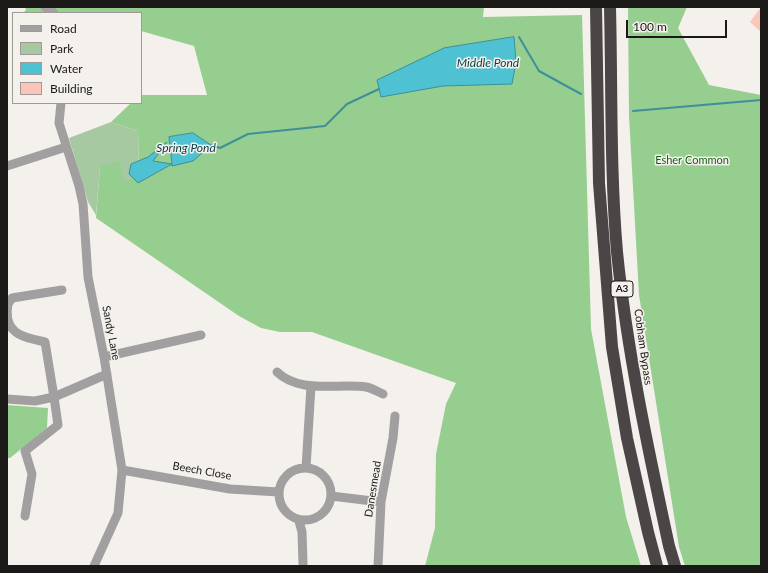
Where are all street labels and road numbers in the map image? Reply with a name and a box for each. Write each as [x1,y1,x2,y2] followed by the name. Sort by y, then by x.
[611,281,633,297] road number: A3
[99,305,123,361] street label: Sandy Lane
[631,308,655,386] street label: Cobham Bypass
[172,459,232,483] street label: Beech Close
[362,460,384,518] street label: Danesmead

